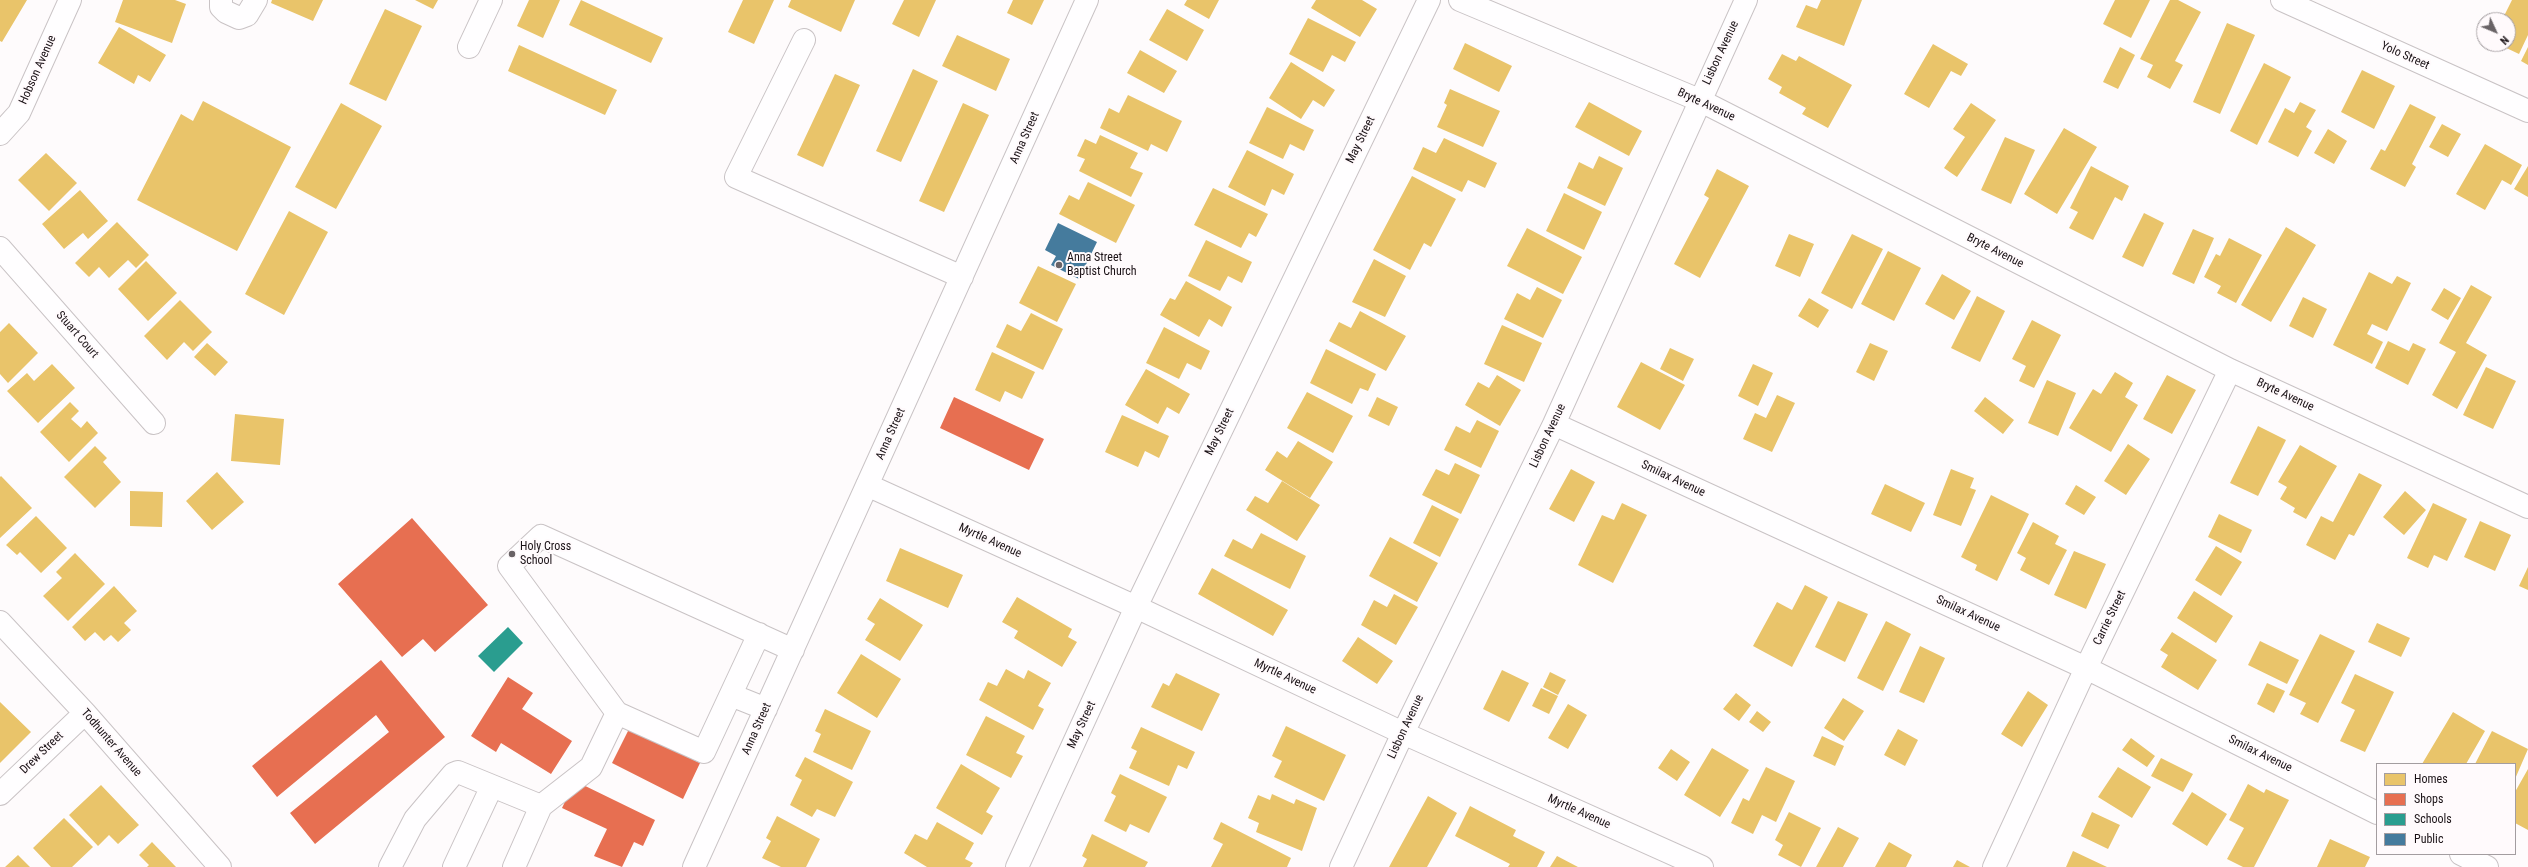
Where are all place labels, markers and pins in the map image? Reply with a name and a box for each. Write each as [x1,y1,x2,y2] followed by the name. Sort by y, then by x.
[1067,251,1137,279] place label: Anna Street Baptist Church
[1054,260,1064,270] marker: Anna Street Baptist Church
[520,540,571,568] place label: Holy Cross School
[507,549,517,559] marker: Holy Cross School

